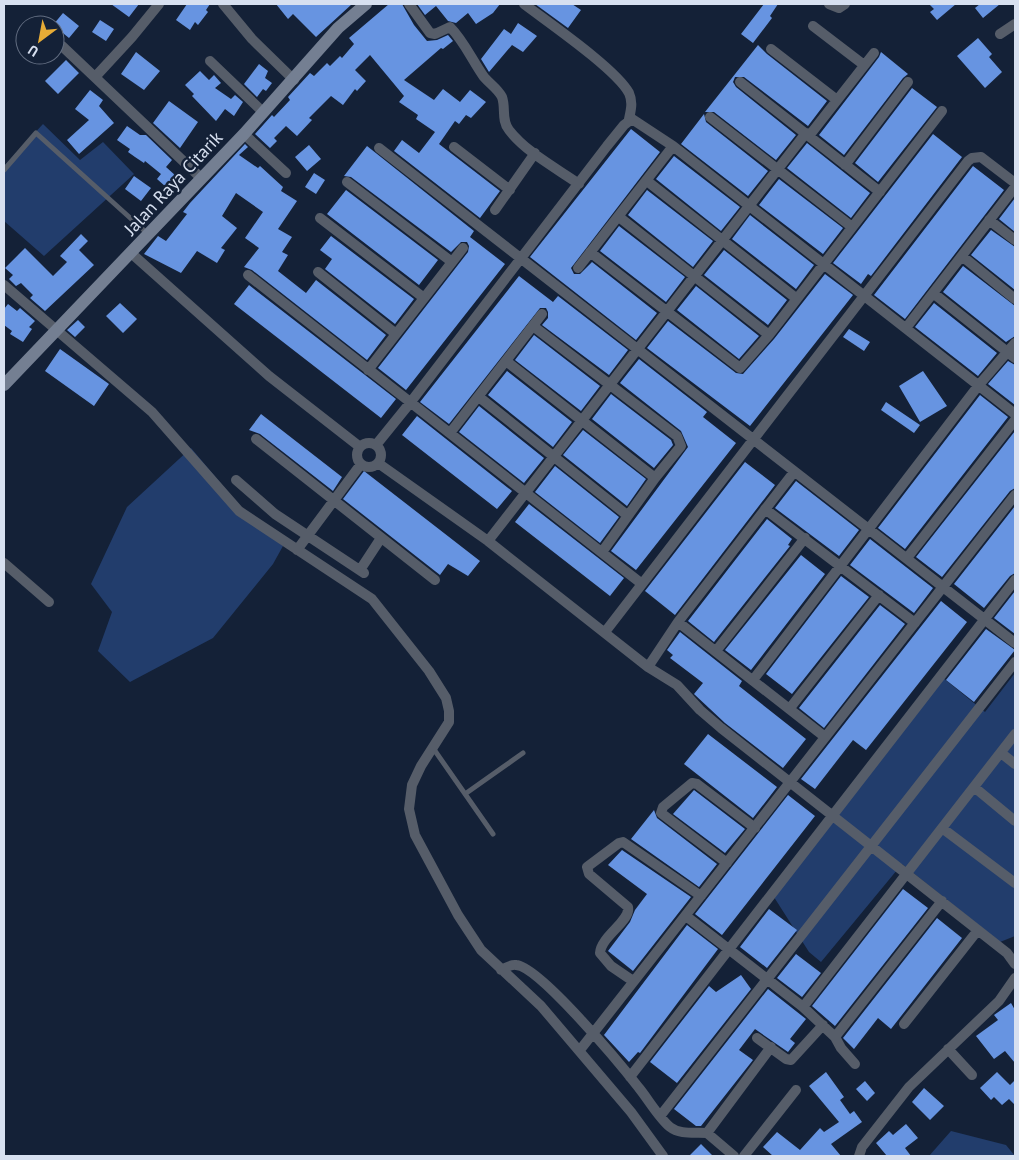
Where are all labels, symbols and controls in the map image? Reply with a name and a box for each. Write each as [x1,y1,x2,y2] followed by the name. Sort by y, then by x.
[15,15,65,65] north arrow
[25,41,42,61] text: U
[118,126,227,241] street label: Jalan Raya Citarik

